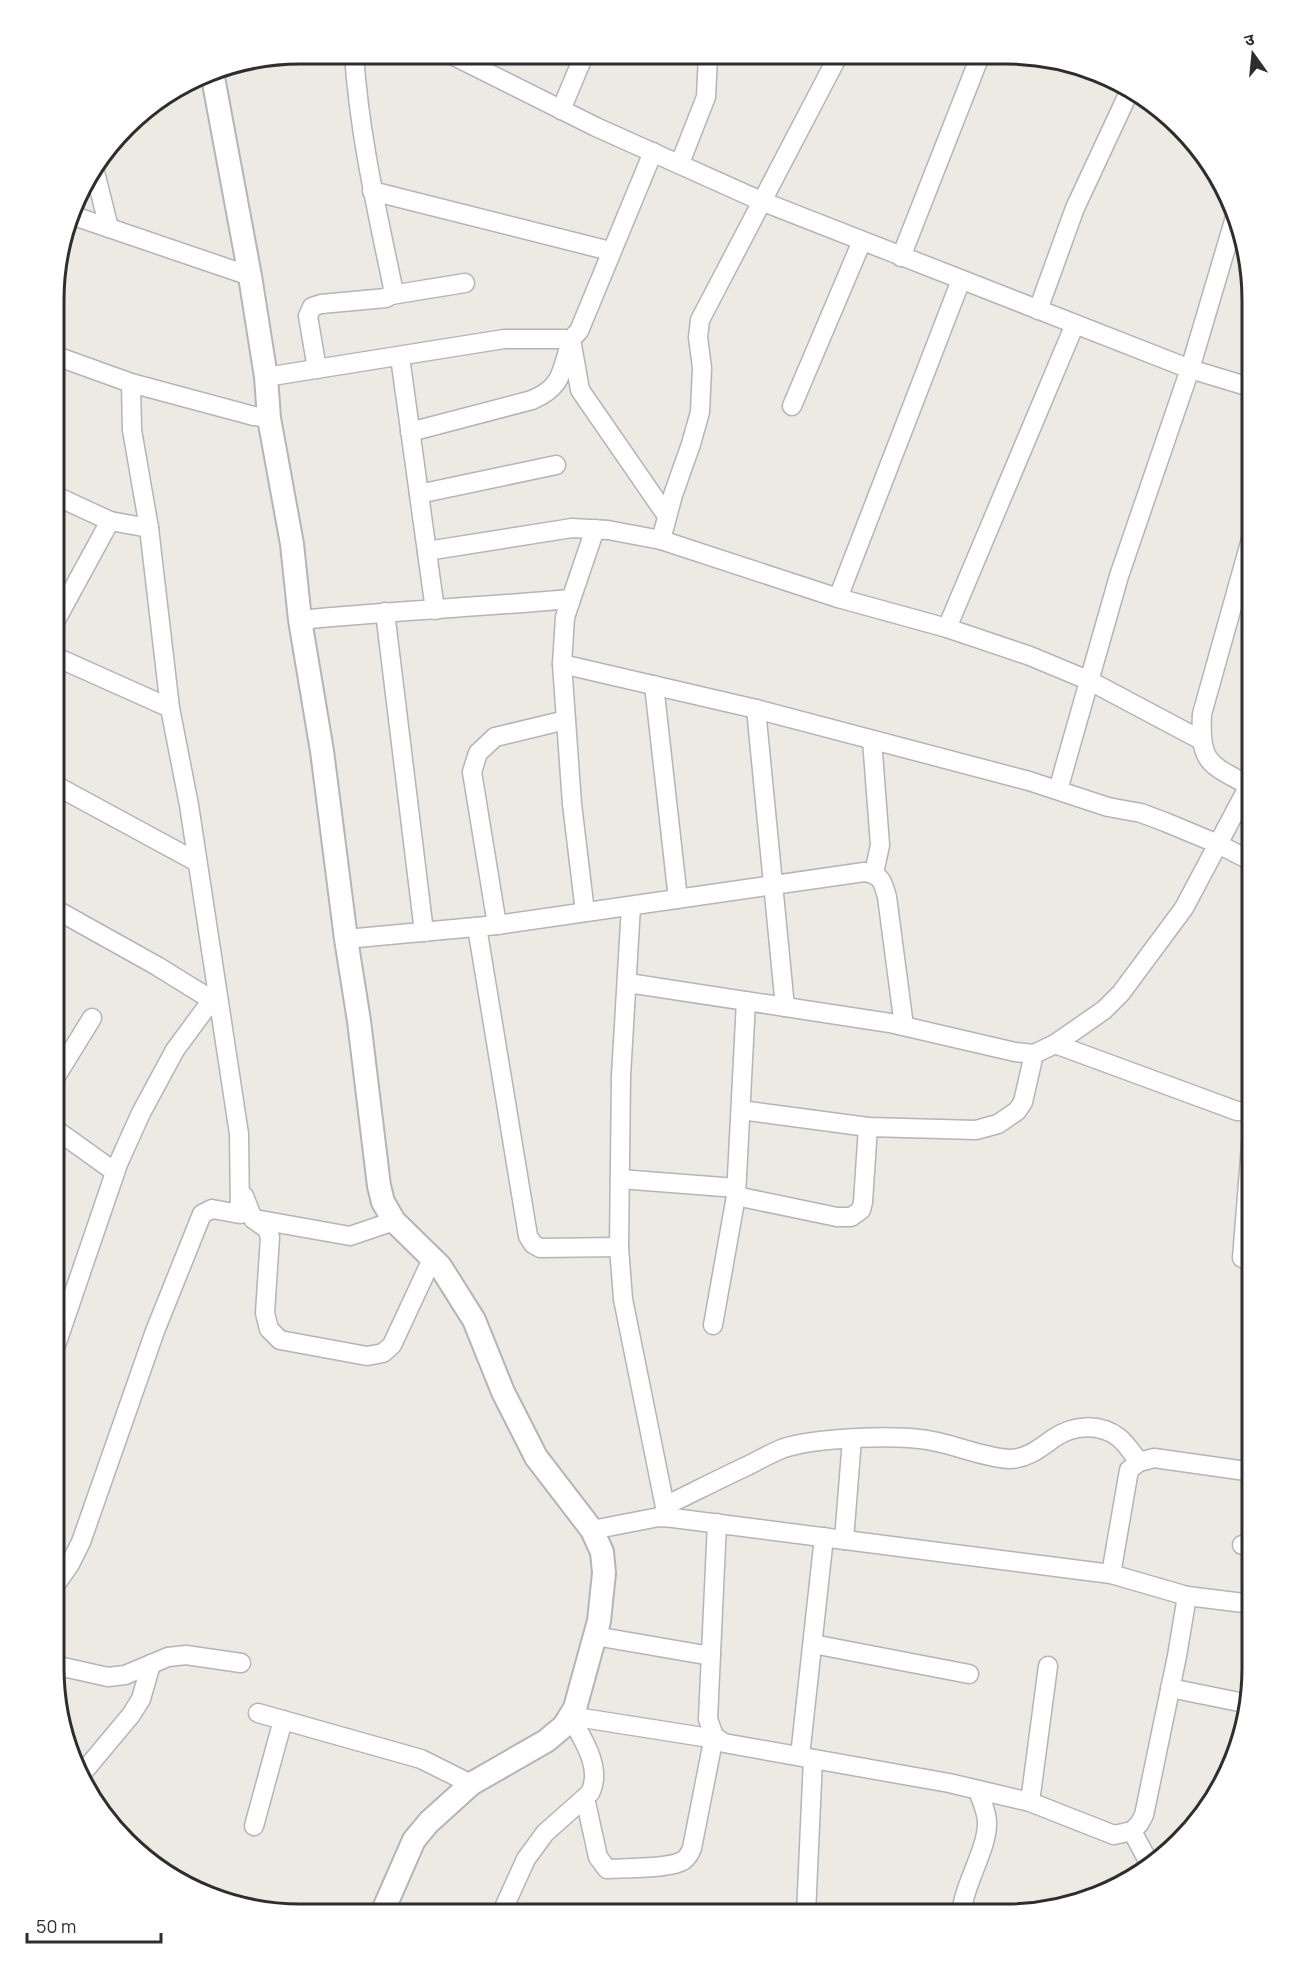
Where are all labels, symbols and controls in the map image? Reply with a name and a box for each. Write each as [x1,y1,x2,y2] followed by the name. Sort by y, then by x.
[1223,24,1283,84] north arrow
[1242,28,1257,51] text: उ
[27,1906,160,1944] scale bar
[36,1914,76,1938] text: 50 m

